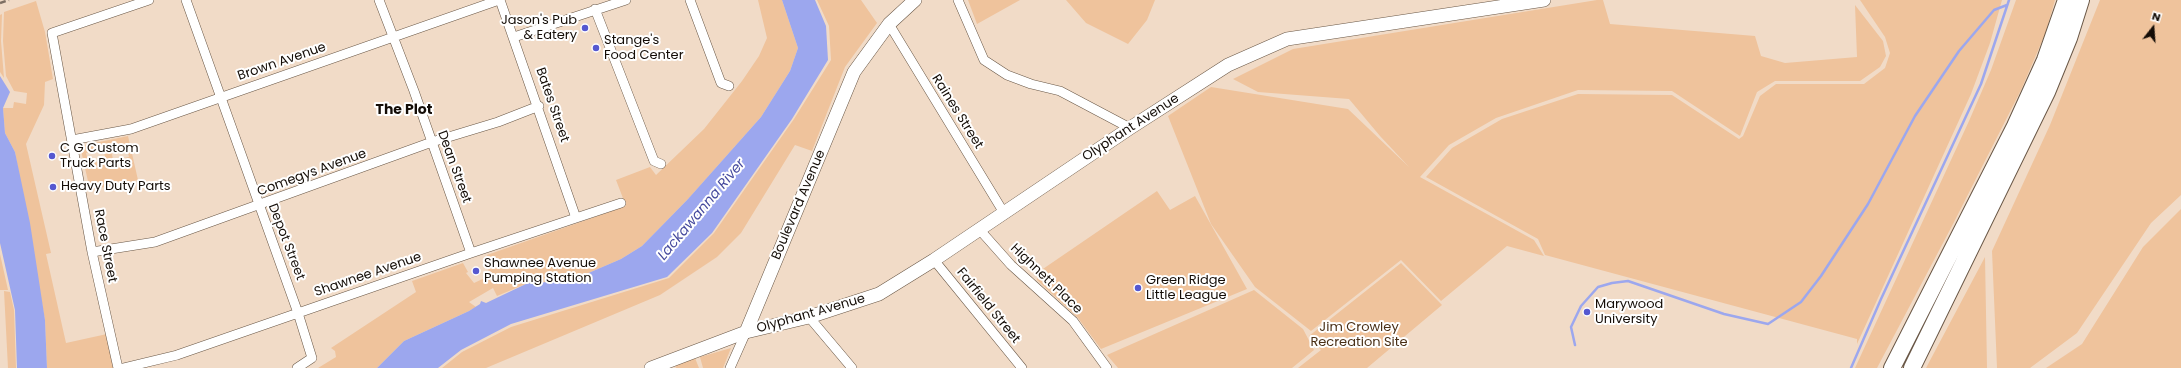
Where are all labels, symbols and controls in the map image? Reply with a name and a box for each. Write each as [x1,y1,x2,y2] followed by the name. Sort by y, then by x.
[2133,8,2173,48] north arrow
[2150,8,2163,25] text: N
[501,13,577,44] place label: Jason's Pub & Eatery
[580,23,590,33] marker: Jason's Pub & Eatery
[604,33,684,64] place label: Stange's Food Center
[236,40,328,84] street label: Brown Avenue
[591,43,601,53] marker: Stange's Food Center
[532,66,572,144] street label: Bates Street
[928,72,986,152] street label: Raines Street
[1080,91,1182,165] street label: Olyphant Avenue
[376,102,432,118] district label: The Plot
[434,129,474,205] street label: Dean Street
[60,141,139,172] place label: C G Custom Truck Parts
[255,146,369,200] street label: Comegys Avenue
[769,148,829,262] street label: Boulevard Avenue
[47,151,57,161] marker: C G Custom Truck Parts
[655,156,749,264] water label: Lackawanna River
[61,179,171,195] place label: Heavy Duty Parts
[48,182,58,192] marker: Heavy Duty Parts
[264,202,308,282] street label: Depot Street
[90,208,120,284] street label: Race Street
[1007,241,1085,317] street label: Highnett Place
[312,249,424,301] street label: Shawnee Avenue
[484,256,596,287] place label: Shawnee Avenue Pumping Station
[953,265,1023,347] street label: Fairfield Street
[471,266,481,276] marker: Shawnee Avenue Pumping Station
[1146,273,1227,304] place label: Green Ridge Little League
[1133,283,1143,293] marker: Green Ridge Little League
[755,291,867,337] street label: Olyphant Avenue
[1595,297,1663,328] place label: Marywood University
[1582,307,1592,317] marker: Marywood University
[1310,320,1408,351] park label: Jim Crowley Recreation Site

